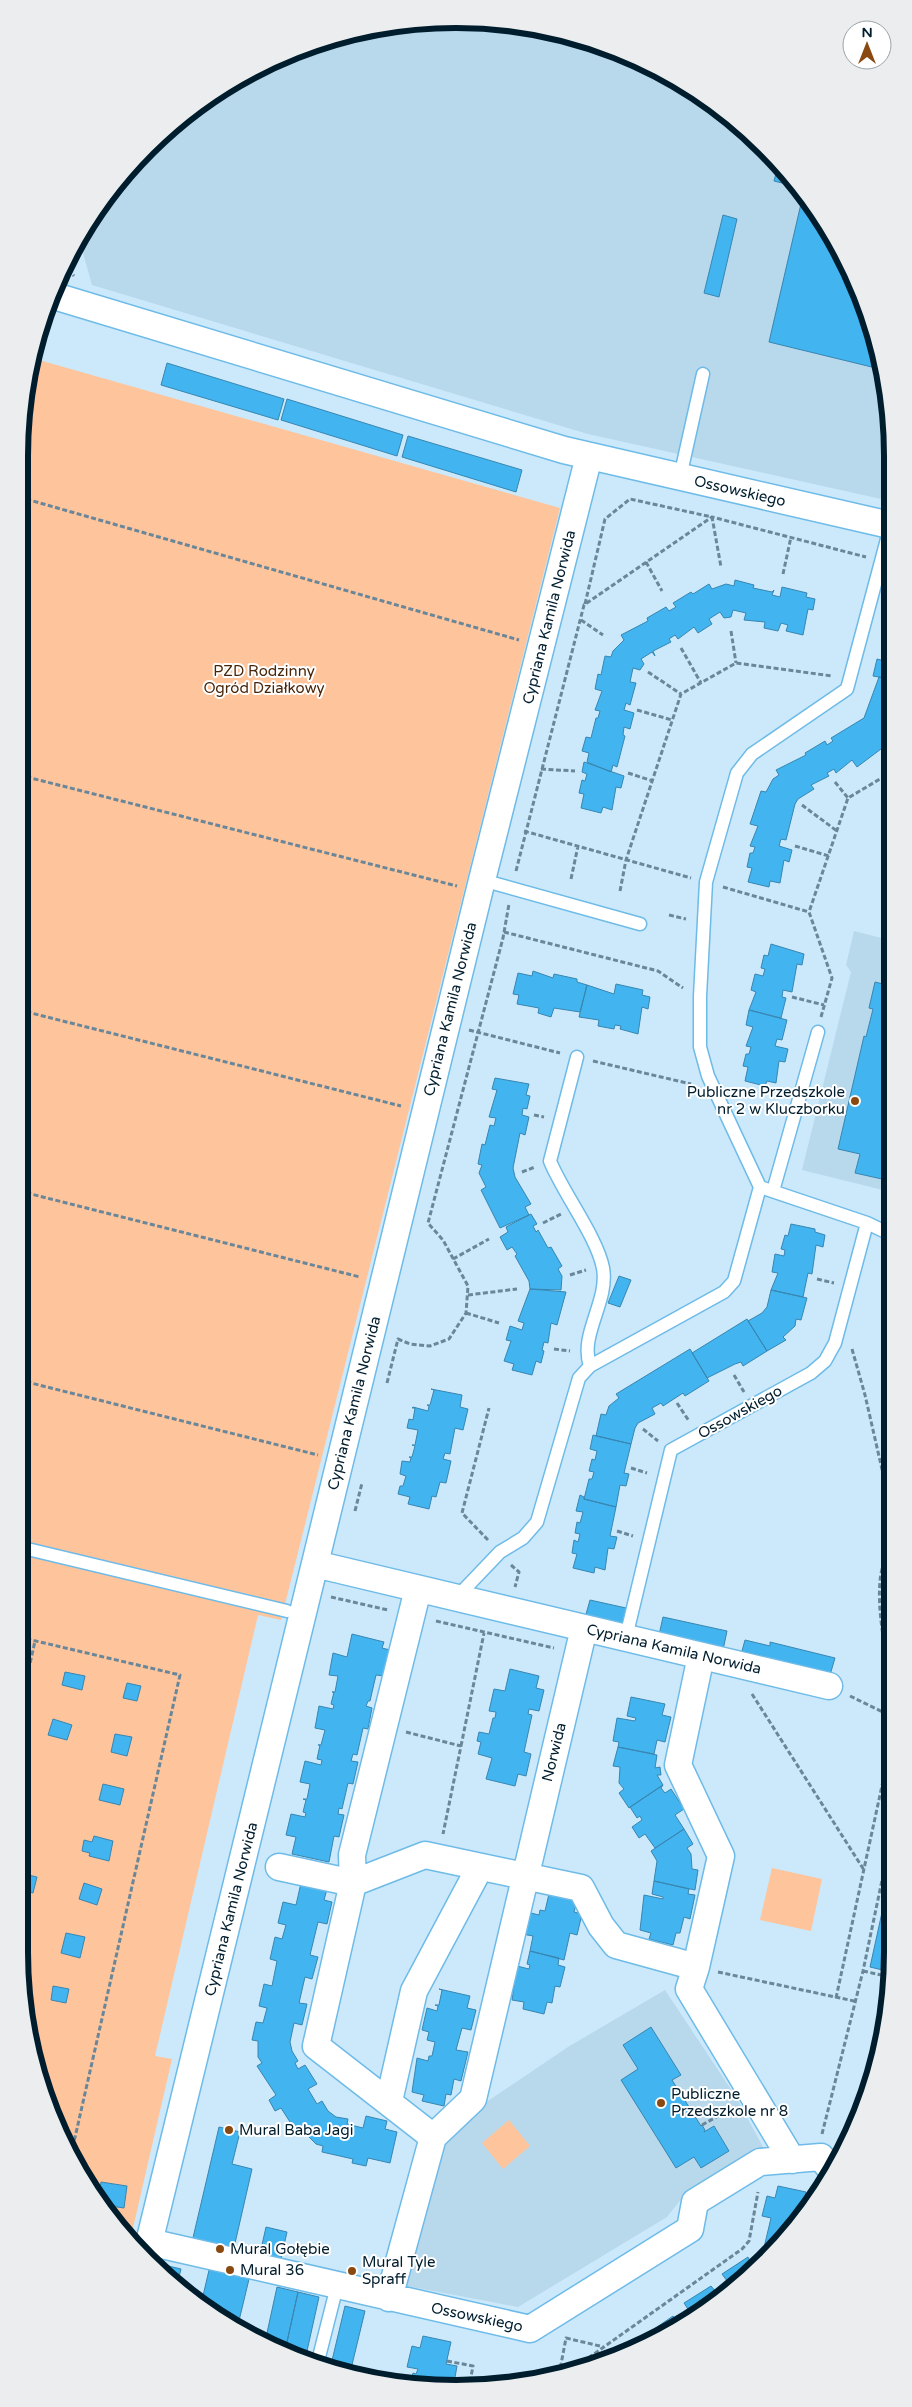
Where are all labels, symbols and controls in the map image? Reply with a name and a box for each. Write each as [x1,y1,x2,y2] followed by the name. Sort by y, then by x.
[842,20,892,70] north arrow
[861,24,873,41] text: N
[692,472,788,510] street label: Ossowskiego
[519,528,579,706] street label: Cypriana Kamila Norwida
[203,662,325,697] park label: PZD Rodzinny Ogród Działkowy
[420,920,480,1098] street label: Cypriana Kamila Norwida
[687,1083,845,1118] place label: Publiczne Przedszkole nr 2 w Kluczborku
[849,1095,861,1107] marker: Publiczne Przedszkole nr 2 w Kluczborku
[324,1314,384,1492] street label: Cypriana Kamila Norwida
[695,1381,785,1443] street label: Ossowskiego
[585,1620,763,1678] street label: Cypriana Kamila Norwida
[538,1721,570,1783] street label: Norwida
[201,1820,261,1998] street label: Cypriana Kamila Norwida
[671,2085,788,2120] place label: Publiczne Przedszkole nr 8
[655,2097,667,2109] marker: Publiczne Przedszkole nr 8
[239,2121,353,2139] place label: Mural Baba Jagi
[223,2124,235,2136] marker: Mural Baba Jagi
[230,2240,330,2258] place label: Mural Gołębie
[214,2243,226,2255] marker: Mural Gołębie
[362,2253,436,2288] place label: Mural Tyle Spraff
[240,2261,304,2279] place label: Mural 36
[224,2264,236,2276] marker: Mural 36
[346,2265,358,2277] marker: Mural Tyle Spraff
[429,2298,525,2336] street label: Ossowskiego

